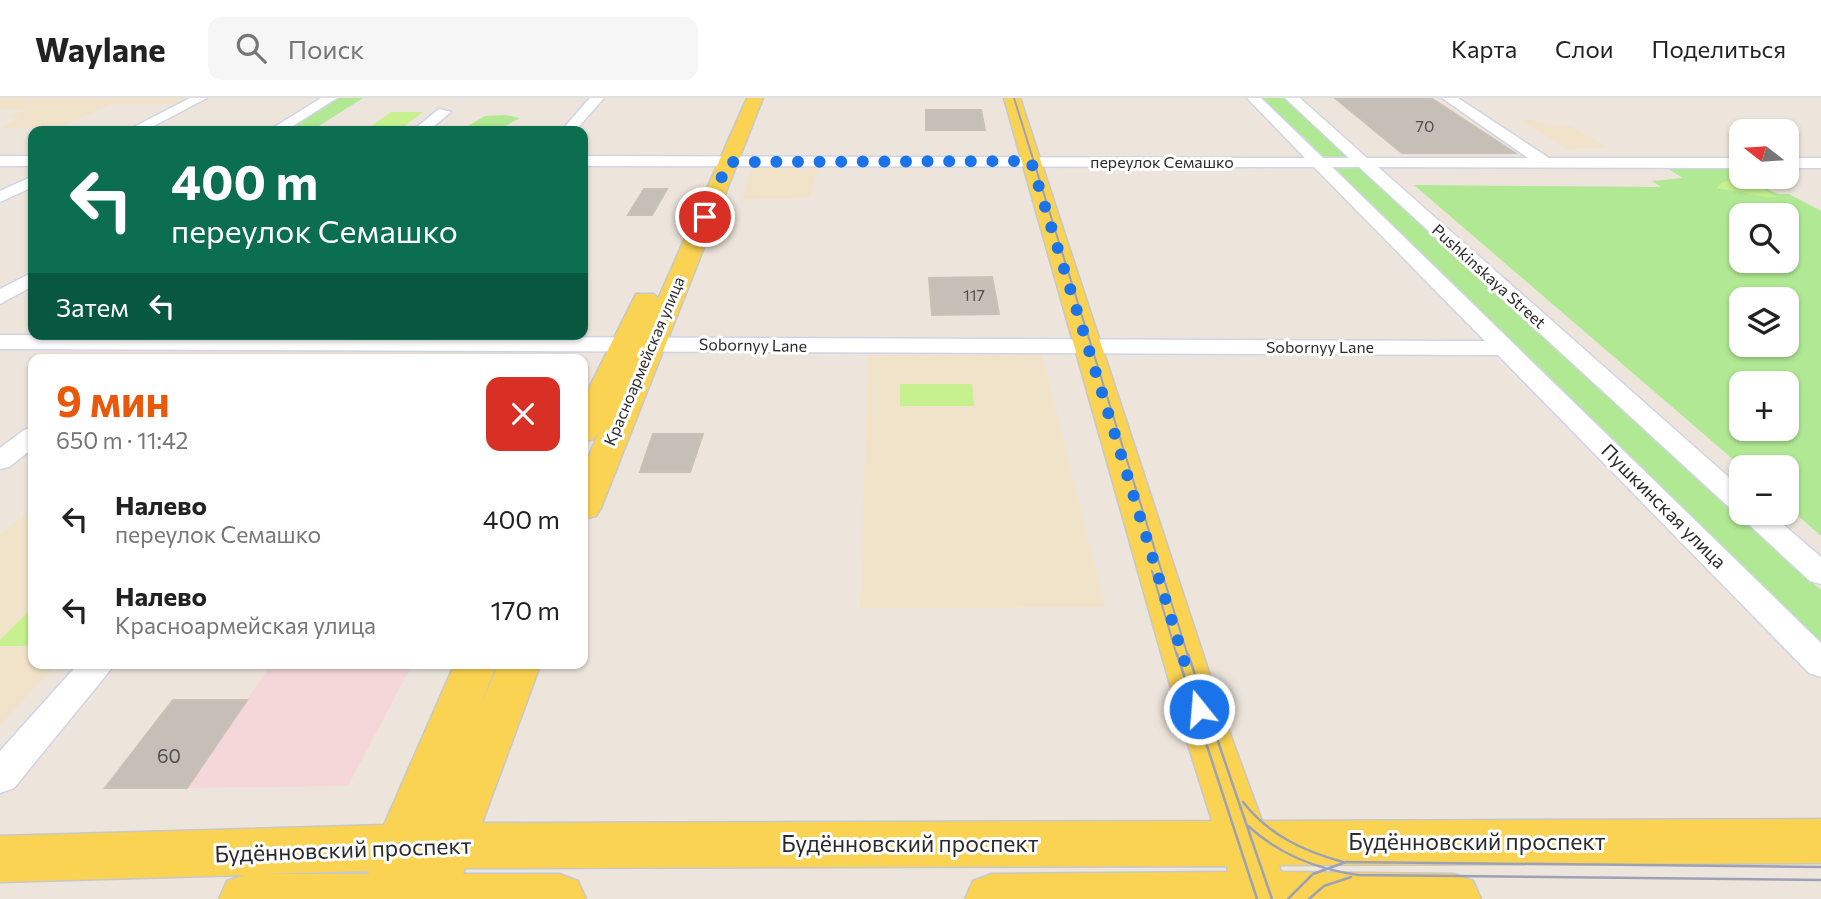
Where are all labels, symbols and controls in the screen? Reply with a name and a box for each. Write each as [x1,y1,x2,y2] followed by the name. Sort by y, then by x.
[208,17,698,80] search box
[35,28,166,69] text: Waylane
[232,29,270,67] icon: search
[288,33,364,64] text: Поиск
[1451,34,1517,63] text: Карта
[1555,34,1613,63] text: Слои
[1651,34,1786,63] text: Поделиться
[1416,116,1434,135] house number: 70
[1729,119,1799,189] north arrow
[1729,119,1799,525] map controls
[171,150,318,210] text: 400 m
[1090,152,1234,171] street label: переулок Семашко
[56,154,147,245] icon: left
[675,187,735,247] pin
[686,198,724,236] icon: arrive
[1729,203,1799,273] button: search
[171,210,458,250] text: переулок Семашко
[1429,220,1550,332] street label: Pushkinskaya Street
[599,274,688,448] street label: Красноармейская улица
[963,285,985,304] house number: 117
[143,287,181,325] icon: left
[1729,287,1799,357] button: layers
[56,291,129,322] text: Затем
[699,334,807,355] street label: Sobornyy Lane
[1266,337,1374,356] street label: Sobornyy Lane
[1729,371,1799,441] button: +
[56,374,170,426] text: 9 мин
[486,377,560,451] button: close
[56,426,188,454] text: 650 m · 11:42
[1597,439,1731,573] street label: Пушкинская улица
[1729,455,1799,525] button: −
[115,489,207,520] text: Налево
[56,500,94,538] icon: left
[483,503,560,534] text: 400 m
[115,520,321,548] text: переулок Семашко
[115,580,207,611] text: Налево
[56,591,94,629] icon: left
[491,594,560,625] text: 170 m
[115,611,376,639] text: Красноармейская улица
[1162,672,1236,746] position arrow
[157,744,181,767] house number: 60
[1348,827,1606,855] street label: Будённовский проспект
[781,829,1039,857] street label: Будённовский проспект
[214,831,472,867] street label: Будённовский проспект

